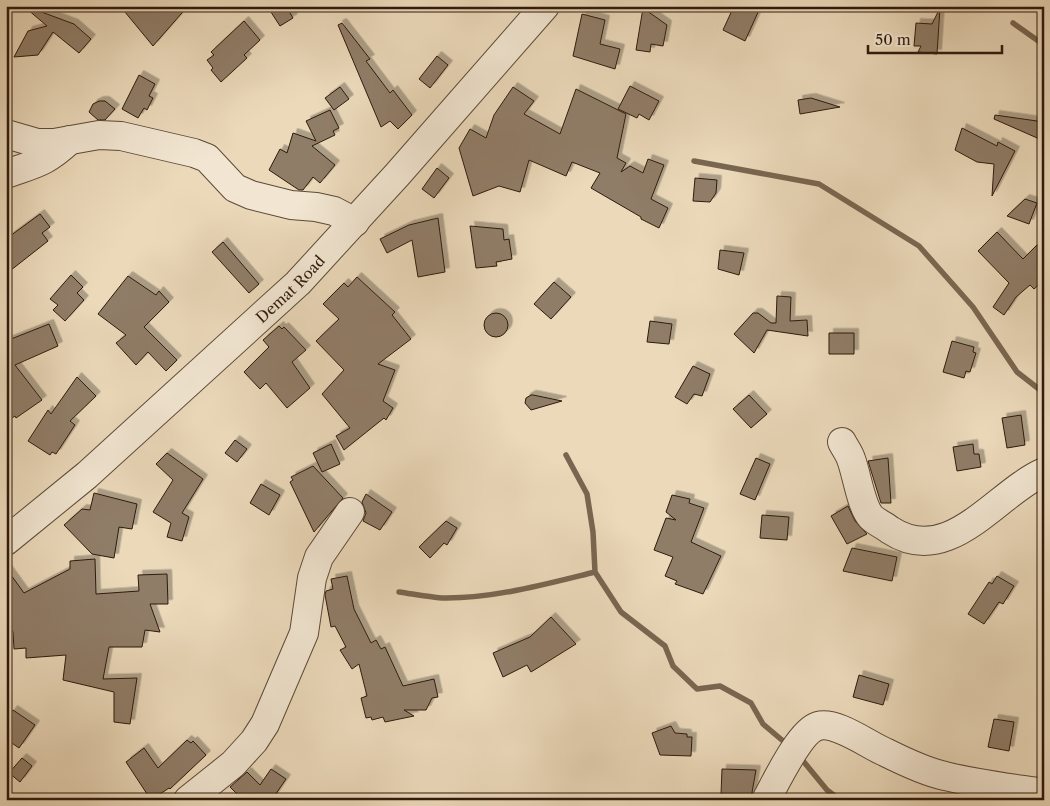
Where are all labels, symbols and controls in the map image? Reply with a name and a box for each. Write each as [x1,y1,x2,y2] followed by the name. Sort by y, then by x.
[868,22,1001,54] scale bar
[875,30,911,49] text: 50 m
[252,251,328,327] street label: Demat Road

